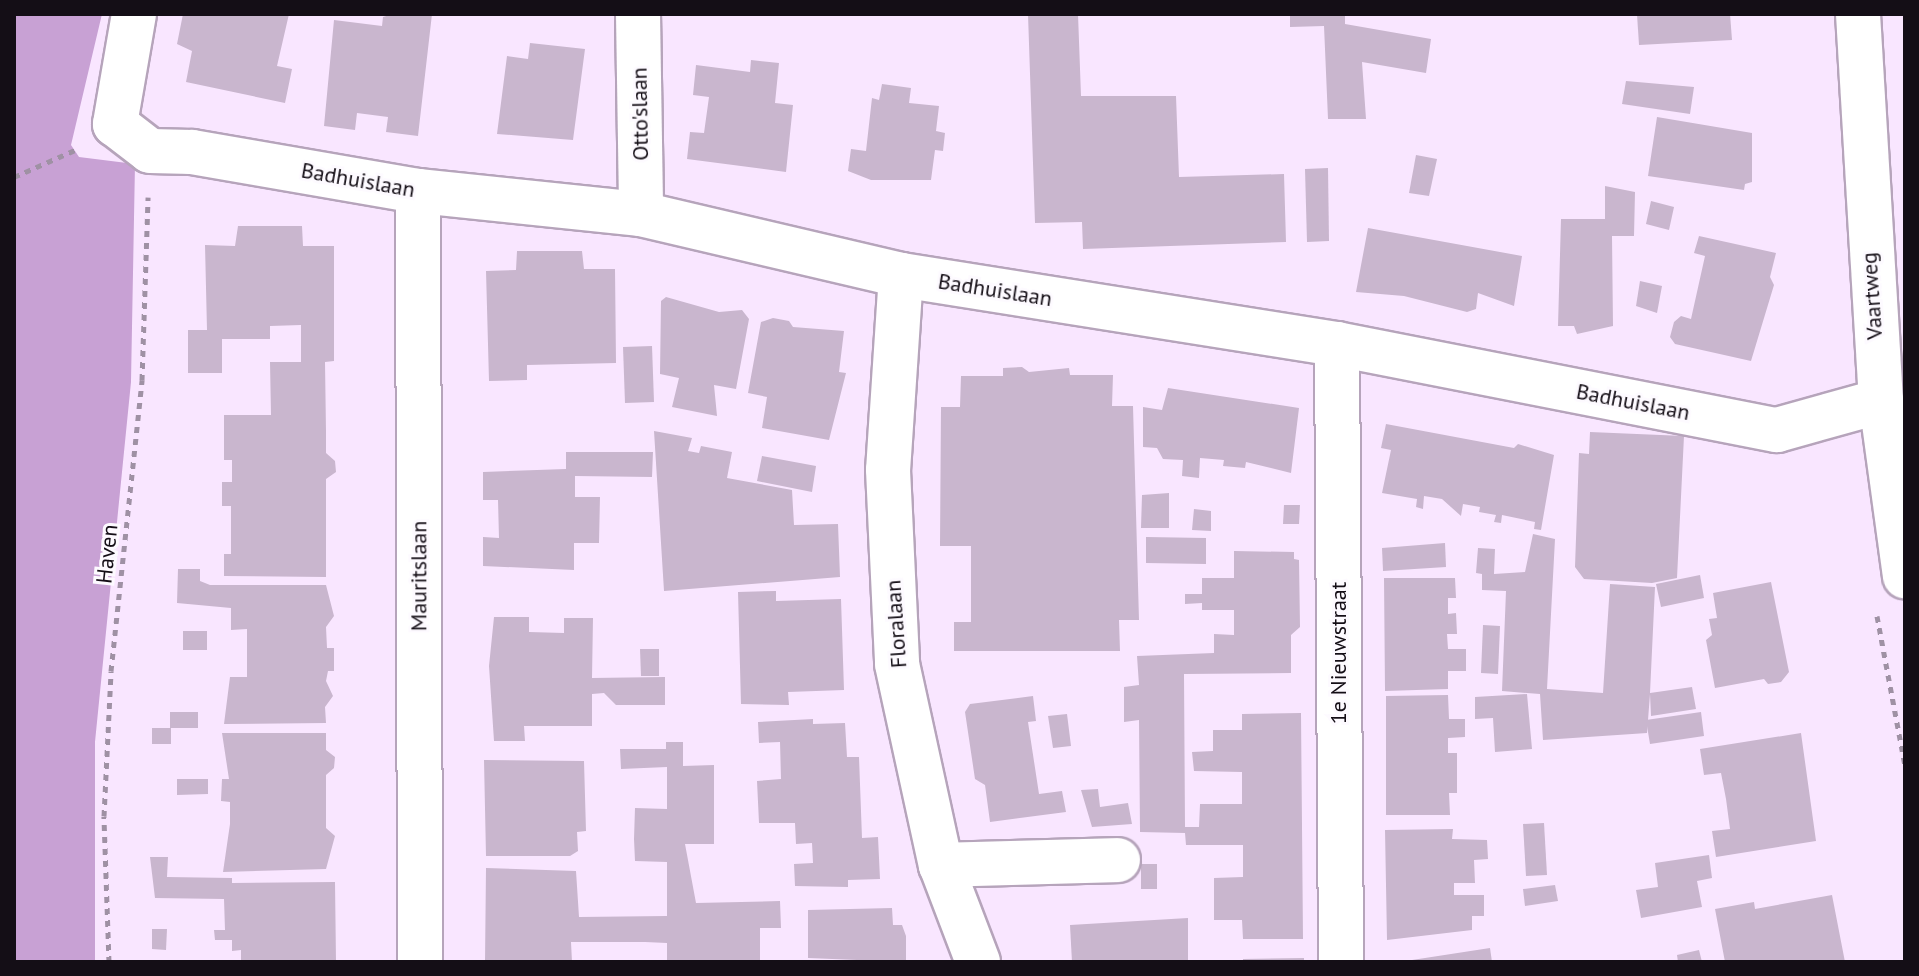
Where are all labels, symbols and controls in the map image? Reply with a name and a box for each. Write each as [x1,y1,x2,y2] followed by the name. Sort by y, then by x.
[626,67,654,161] street label: Otto'slaan
[299,157,417,203] street label: Badhuislaan
[1856,251,1888,341] street label: Vaartweg
[936,268,1054,312] street label: Badhuislaan
[1574,378,1692,426] street label: Badhuislaan
[406,521,432,631] street label: Mauritslaan
[91,523,123,585] street label: Haven
[880,579,912,669] street label: Floralaan
[1326,582,1352,724] street label: 1e Nieuwstraat

